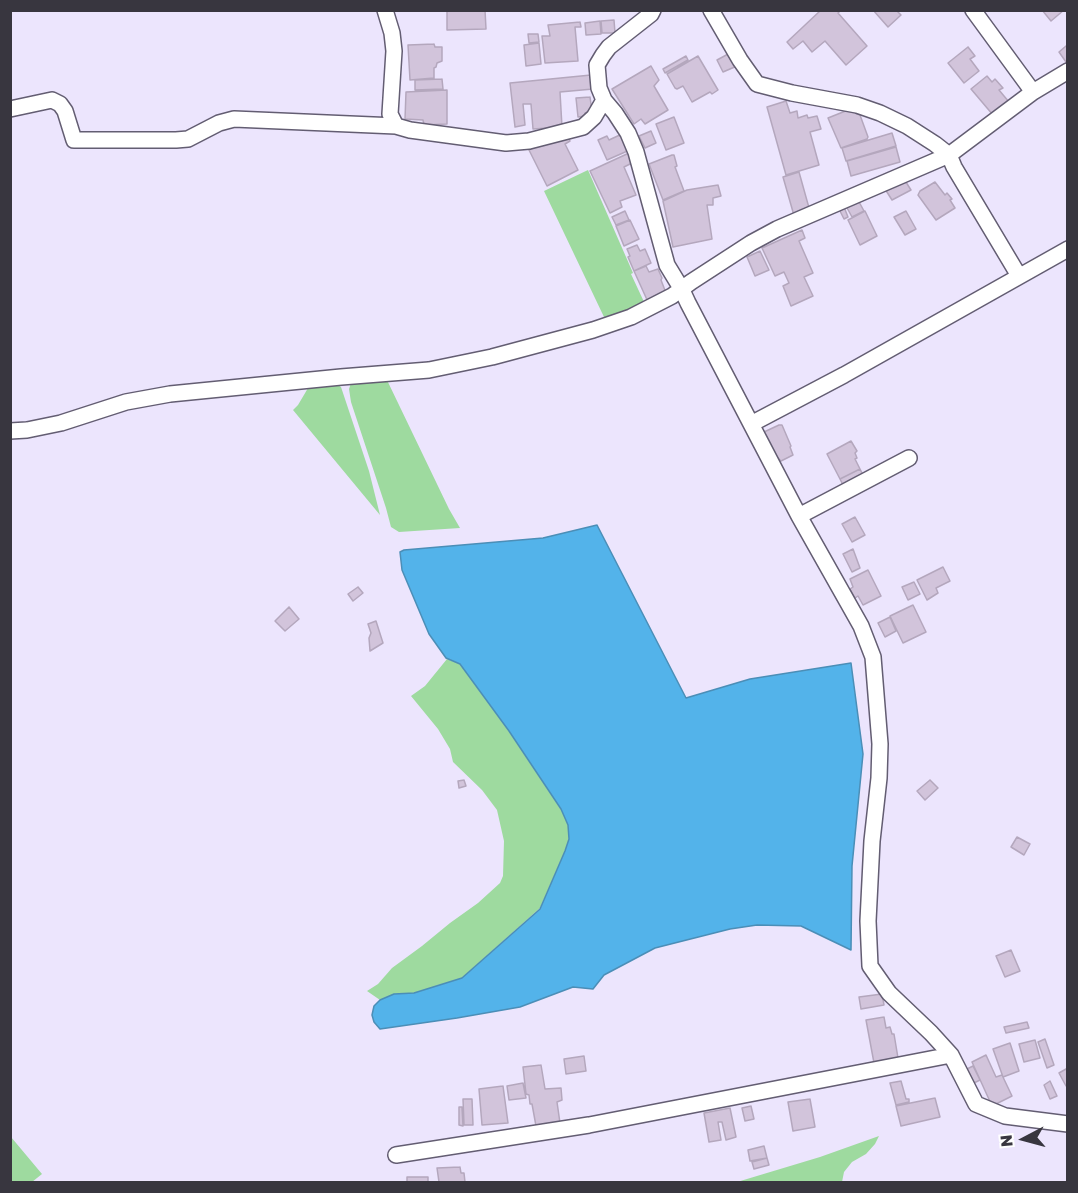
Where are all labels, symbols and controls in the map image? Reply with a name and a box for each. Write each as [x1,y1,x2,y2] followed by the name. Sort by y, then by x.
[994,1109,1054,1169] north arrow
[996,1134,1017,1148] text: N

